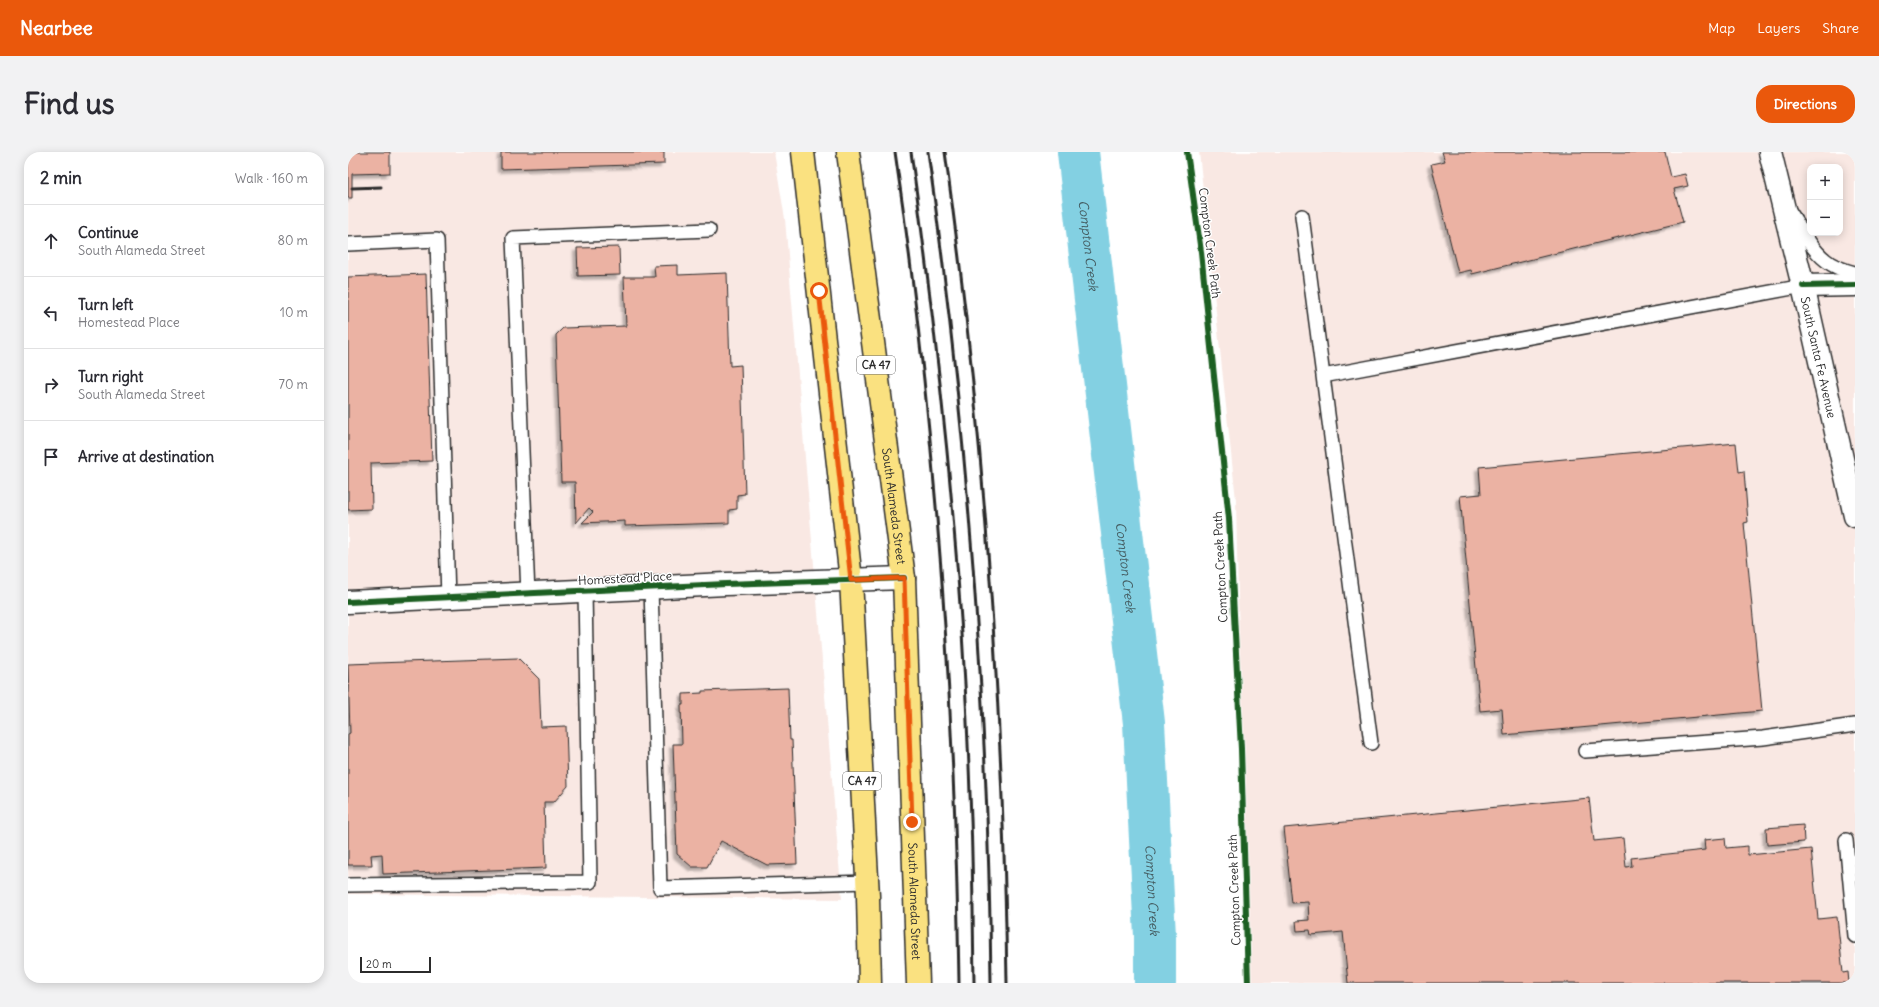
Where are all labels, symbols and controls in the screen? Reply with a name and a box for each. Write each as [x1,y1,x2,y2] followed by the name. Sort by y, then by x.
[20,16,93,40] text: Nearbee
[1708,19,1735,37] text: Map
[1757,19,1800,37] text: Layers
[1822,19,1859,37] text: Share
[1756,85,1855,123] button: Directions
[24,86,115,122] text: Find us
[1807,164,1843,236] map controls
[1807,164,1843,200] button: +
[40,167,82,189] text: 2 min
[235,170,308,187] text: Walk · 160 m
[1196,187,1224,299] street label: Compton Creek Path
[1075,199,1103,293] water label: Compton Creek
[1807,200,1843,236] button: −
[78,223,139,242] text: Continue
[40,230,62,252] icon: ahead
[277,232,308,249] text: 80 m
[78,242,205,259] text: South Alameda Street
[810,282,828,300] route start
[78,295,133,314] text: Turn left
[1798,295,1840,419] street label: South Santa Fe Avenue
[40,302,62,324] icon: left
[280,304,308,321] text: 10 m
[78,314,180,331] text: Homestead Place
[857,356,895,374] road number: CA 47
[78,367,143,386] text: Turn right
[40,374,62,396] icon: right
[279,376,308,393] text: 70 m
[78,386,205,403] text: South Alameda Street
[40,446,62,468] icon: arrive
[78,447,214,466] text: Arrive at destination
[879,447,910,565] street label: South Alameda Street
[1210,511,1230,623] street label: Compton Creek Path
[1112,521,1140,615] water label: Compton Creek
[578,568,672,588] street label: Homestead Place
[843,772,881,790] road number: CA 47
[903,813,921,831] route end
[1225,834,1243,946] street label: Compton Creek Path
[906,842,925,960] street label: South Alameda Street
[1142,844,1164,937] water label: Compton Creek
[360,955,431,974] scale bar
[366,957,392,971] text: 20 m

